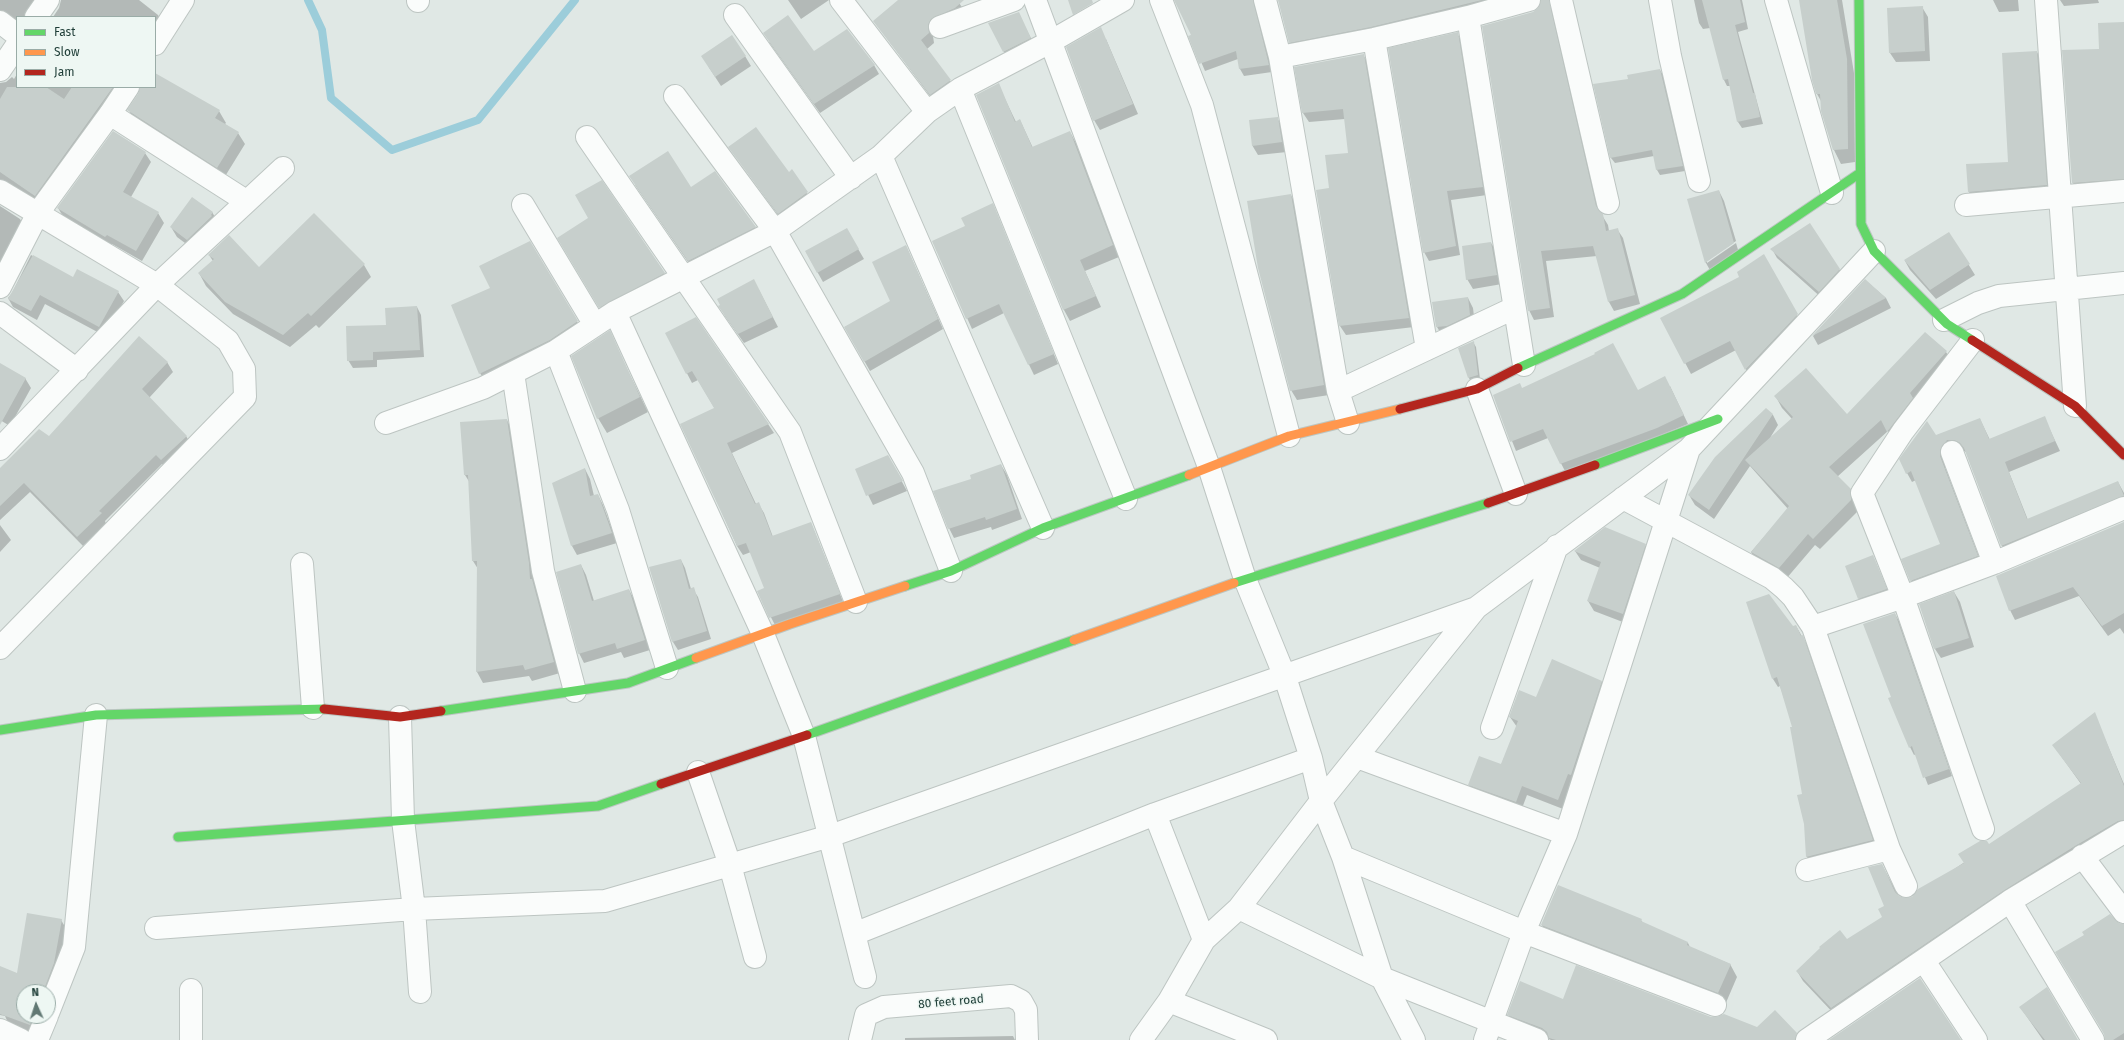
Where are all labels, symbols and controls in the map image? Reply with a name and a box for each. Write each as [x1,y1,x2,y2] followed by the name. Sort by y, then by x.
[16,16,156,88] legend
[54,25,76,39] text: Fast
[54,45,80,59] text: Slow
[54,65,74,79] text: Jam
[16,984,56,1024] north arrow
[31,986,39,999] text: N
[918,992,984,1012] street label: 80 feet road

